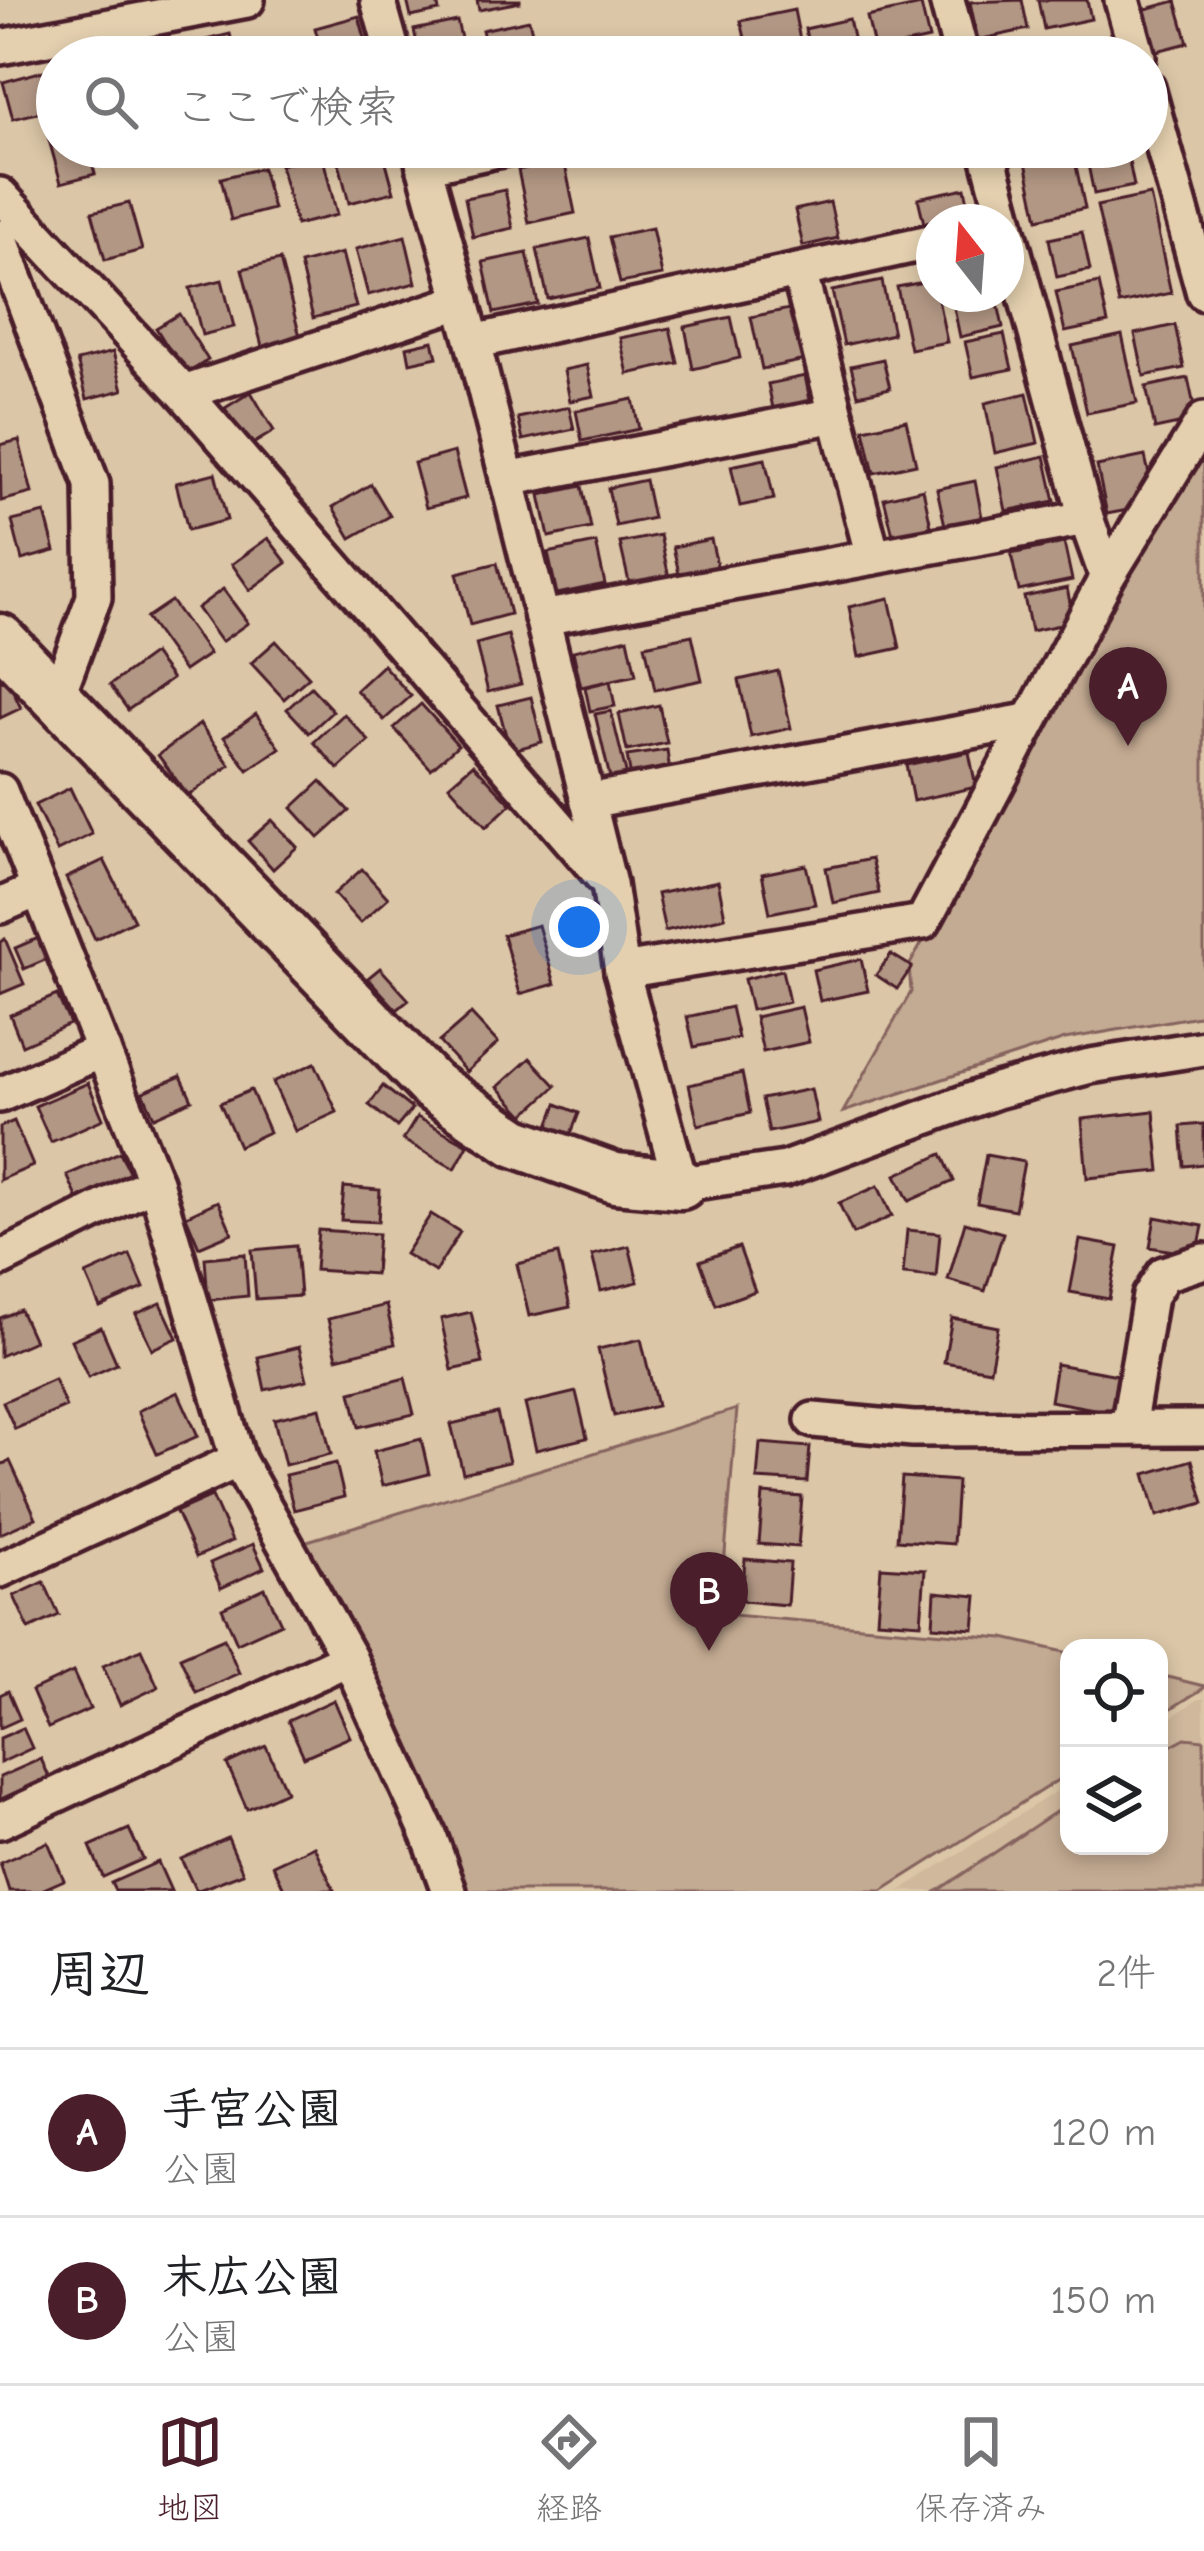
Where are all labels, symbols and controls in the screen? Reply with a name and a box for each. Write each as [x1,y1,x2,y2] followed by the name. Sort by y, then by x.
[36,36,1168,168] search box
[78,69,144,135] icon: search
[174,81,399,133] text: ここで検索
[916,204,1024,312] north arrow
[1089,647,1167,746] pin: A
[549,897,609,957] your location
[670,1552,748,1651] pin: B
[1060,1639,1168,1855] map controls
[1060,1639,1168,1747] button: locate
[1060,1747,1168,1855] button: layers
[48,1945,150,2004] text: 周辺
[1097,1951,1156,1996] text: 2件
[162,2083,342,2135] text: 手宮公園
[76,2110,98,2155] text: A
[1051,2110,1156,2155] text: 120 m
[162,2147,240,2192] text: 公園
[162,2251,342,2303] text: 末広公園
[75,2278,99,2323] text: B
[1050,2278,1156,2323] text: 150 m
[162,2315,240,2360] text: 公園
[157,2409,223,2529] tab: 地図
[536,2409,602,2529] tab: 経路
[915,2409,1047,2529] tab: 保存済み

